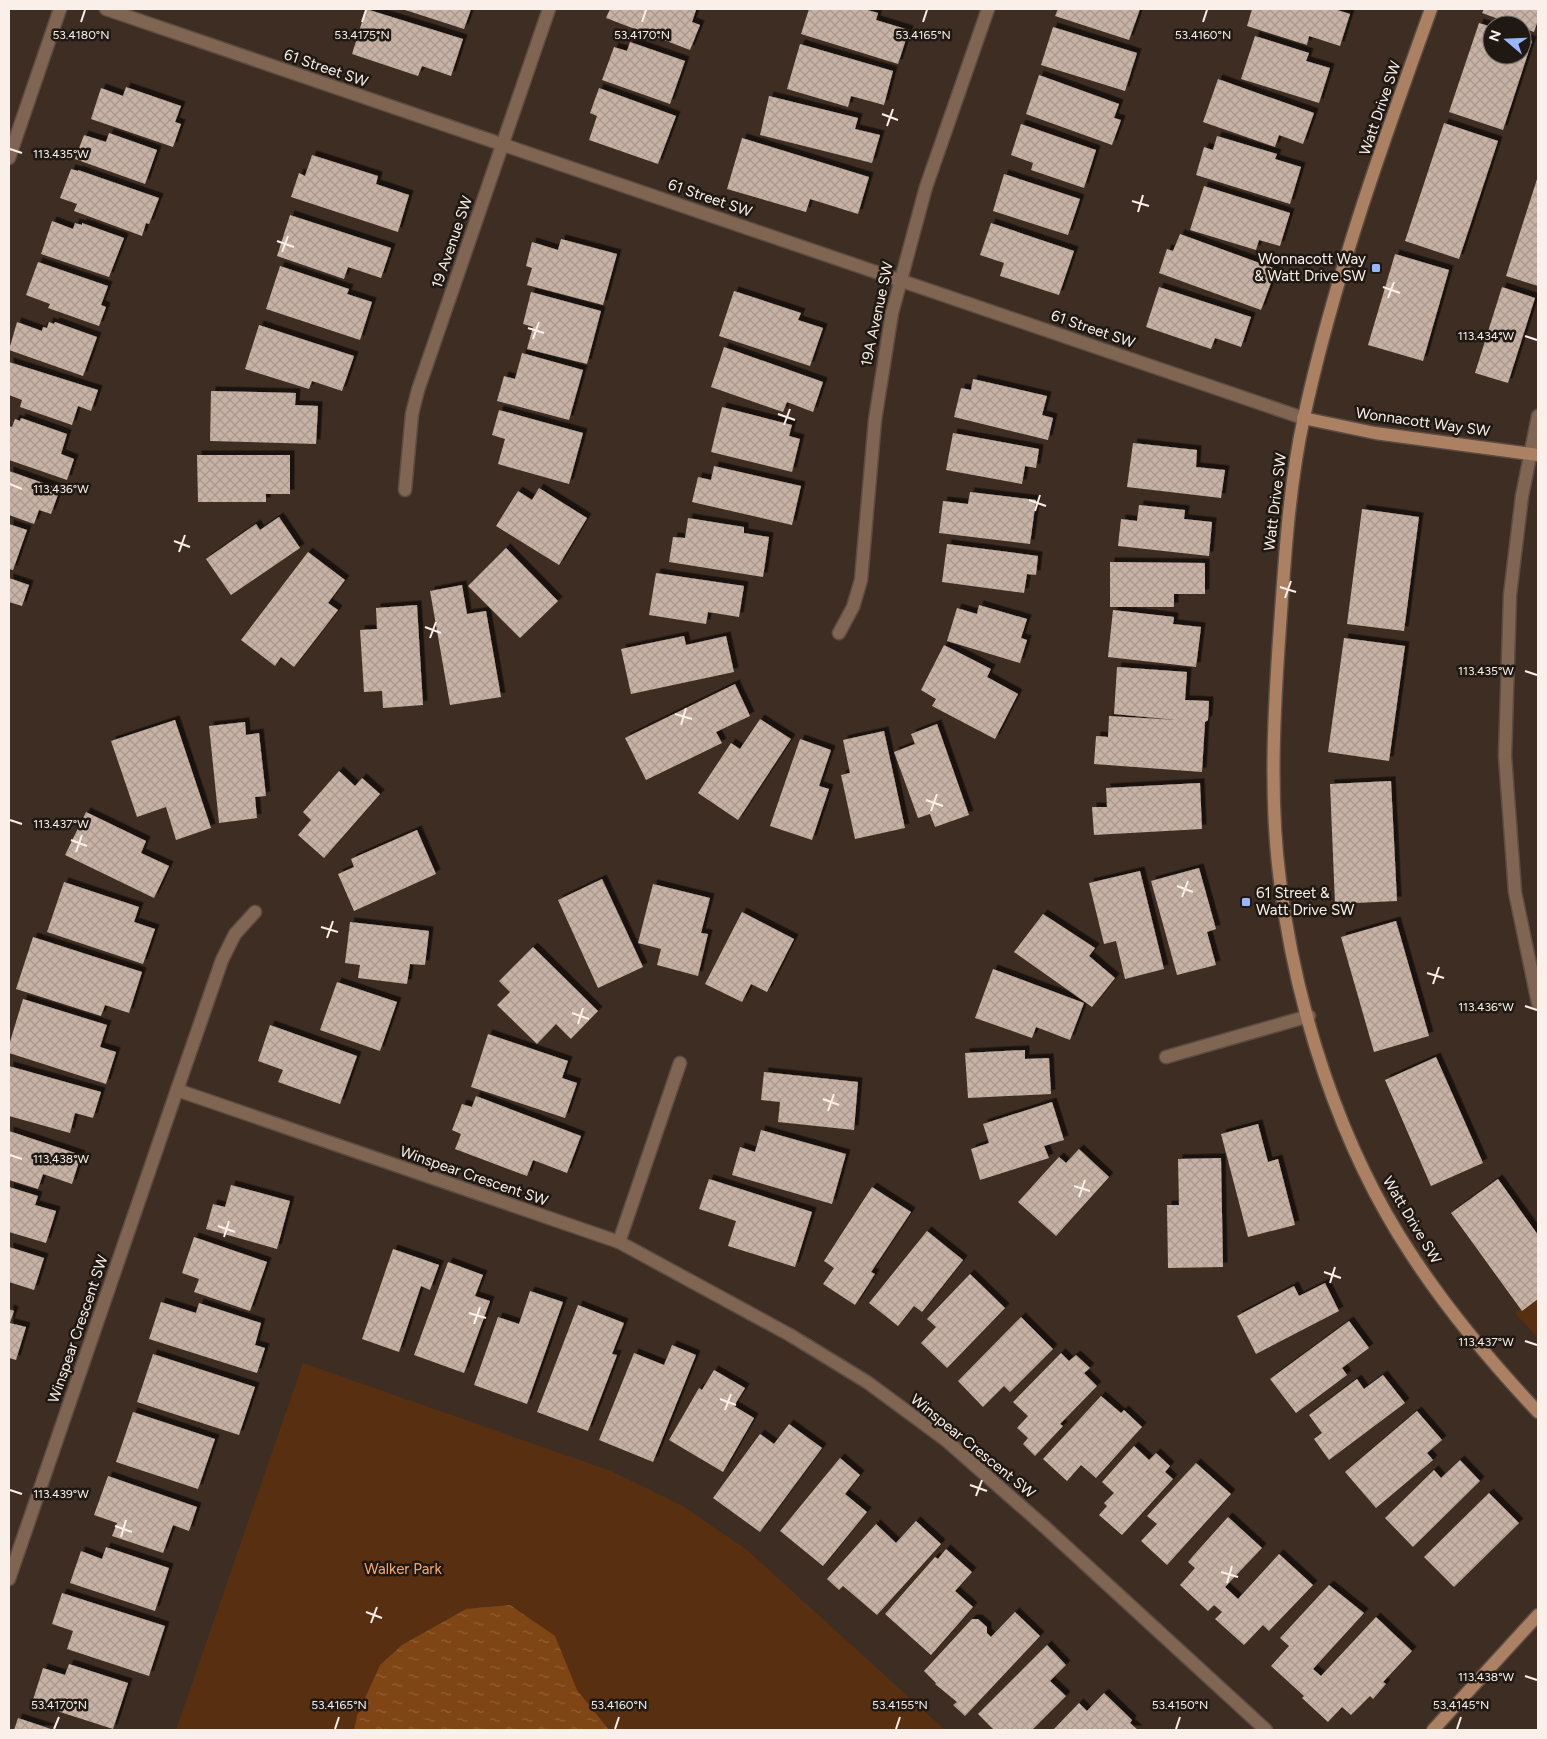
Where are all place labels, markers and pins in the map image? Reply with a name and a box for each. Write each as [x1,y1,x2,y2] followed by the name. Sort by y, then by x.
[1254,250,1367,285] place label: Wonnacott Way & Watt Drive SW
[1370,262,1382,274] marker: Wonnacott Way & Watt Drive SW
[1256,884,1355,919] place label: 61 Street & Watt Drive SW
[1240,896,1252,908] marker: 61 Street & Watt Drive SW

